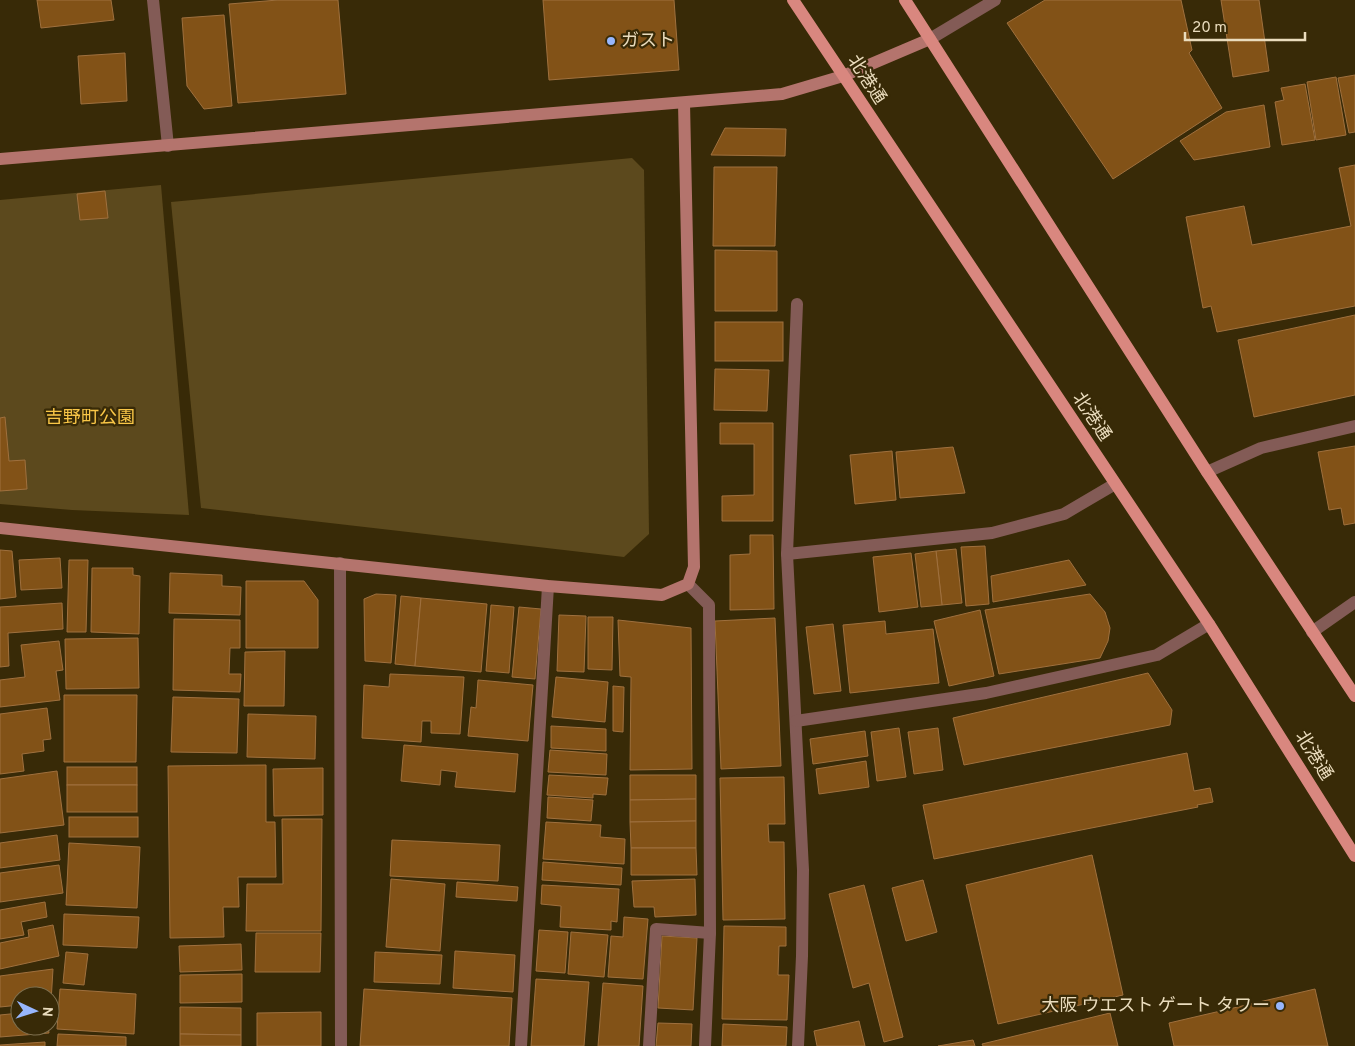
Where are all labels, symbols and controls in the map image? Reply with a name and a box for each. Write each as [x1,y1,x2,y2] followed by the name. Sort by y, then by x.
[1185,10,1305,42] scale bar
[1192,19,1227,38] text: 20 m
[621,30,675,53] place label: ガスト
[605,35,617,47] marker: ガスト
[842,51,890,109] street label: 北港通
[1066,388,1116,446] street label: 北港通
[45,407,135,430] park label: 吉野町公園
[1289,727,1337,785] street label: 北港通
[10,986,60,1036] north arrow
[1041,995,1270,1018] place label: 大阪 ウエスト ゲート タワー
[1274,1000,1286,1012] marker: 大阪 ウエスト ゲート タワー
[38,1006,55,1017] text: N

